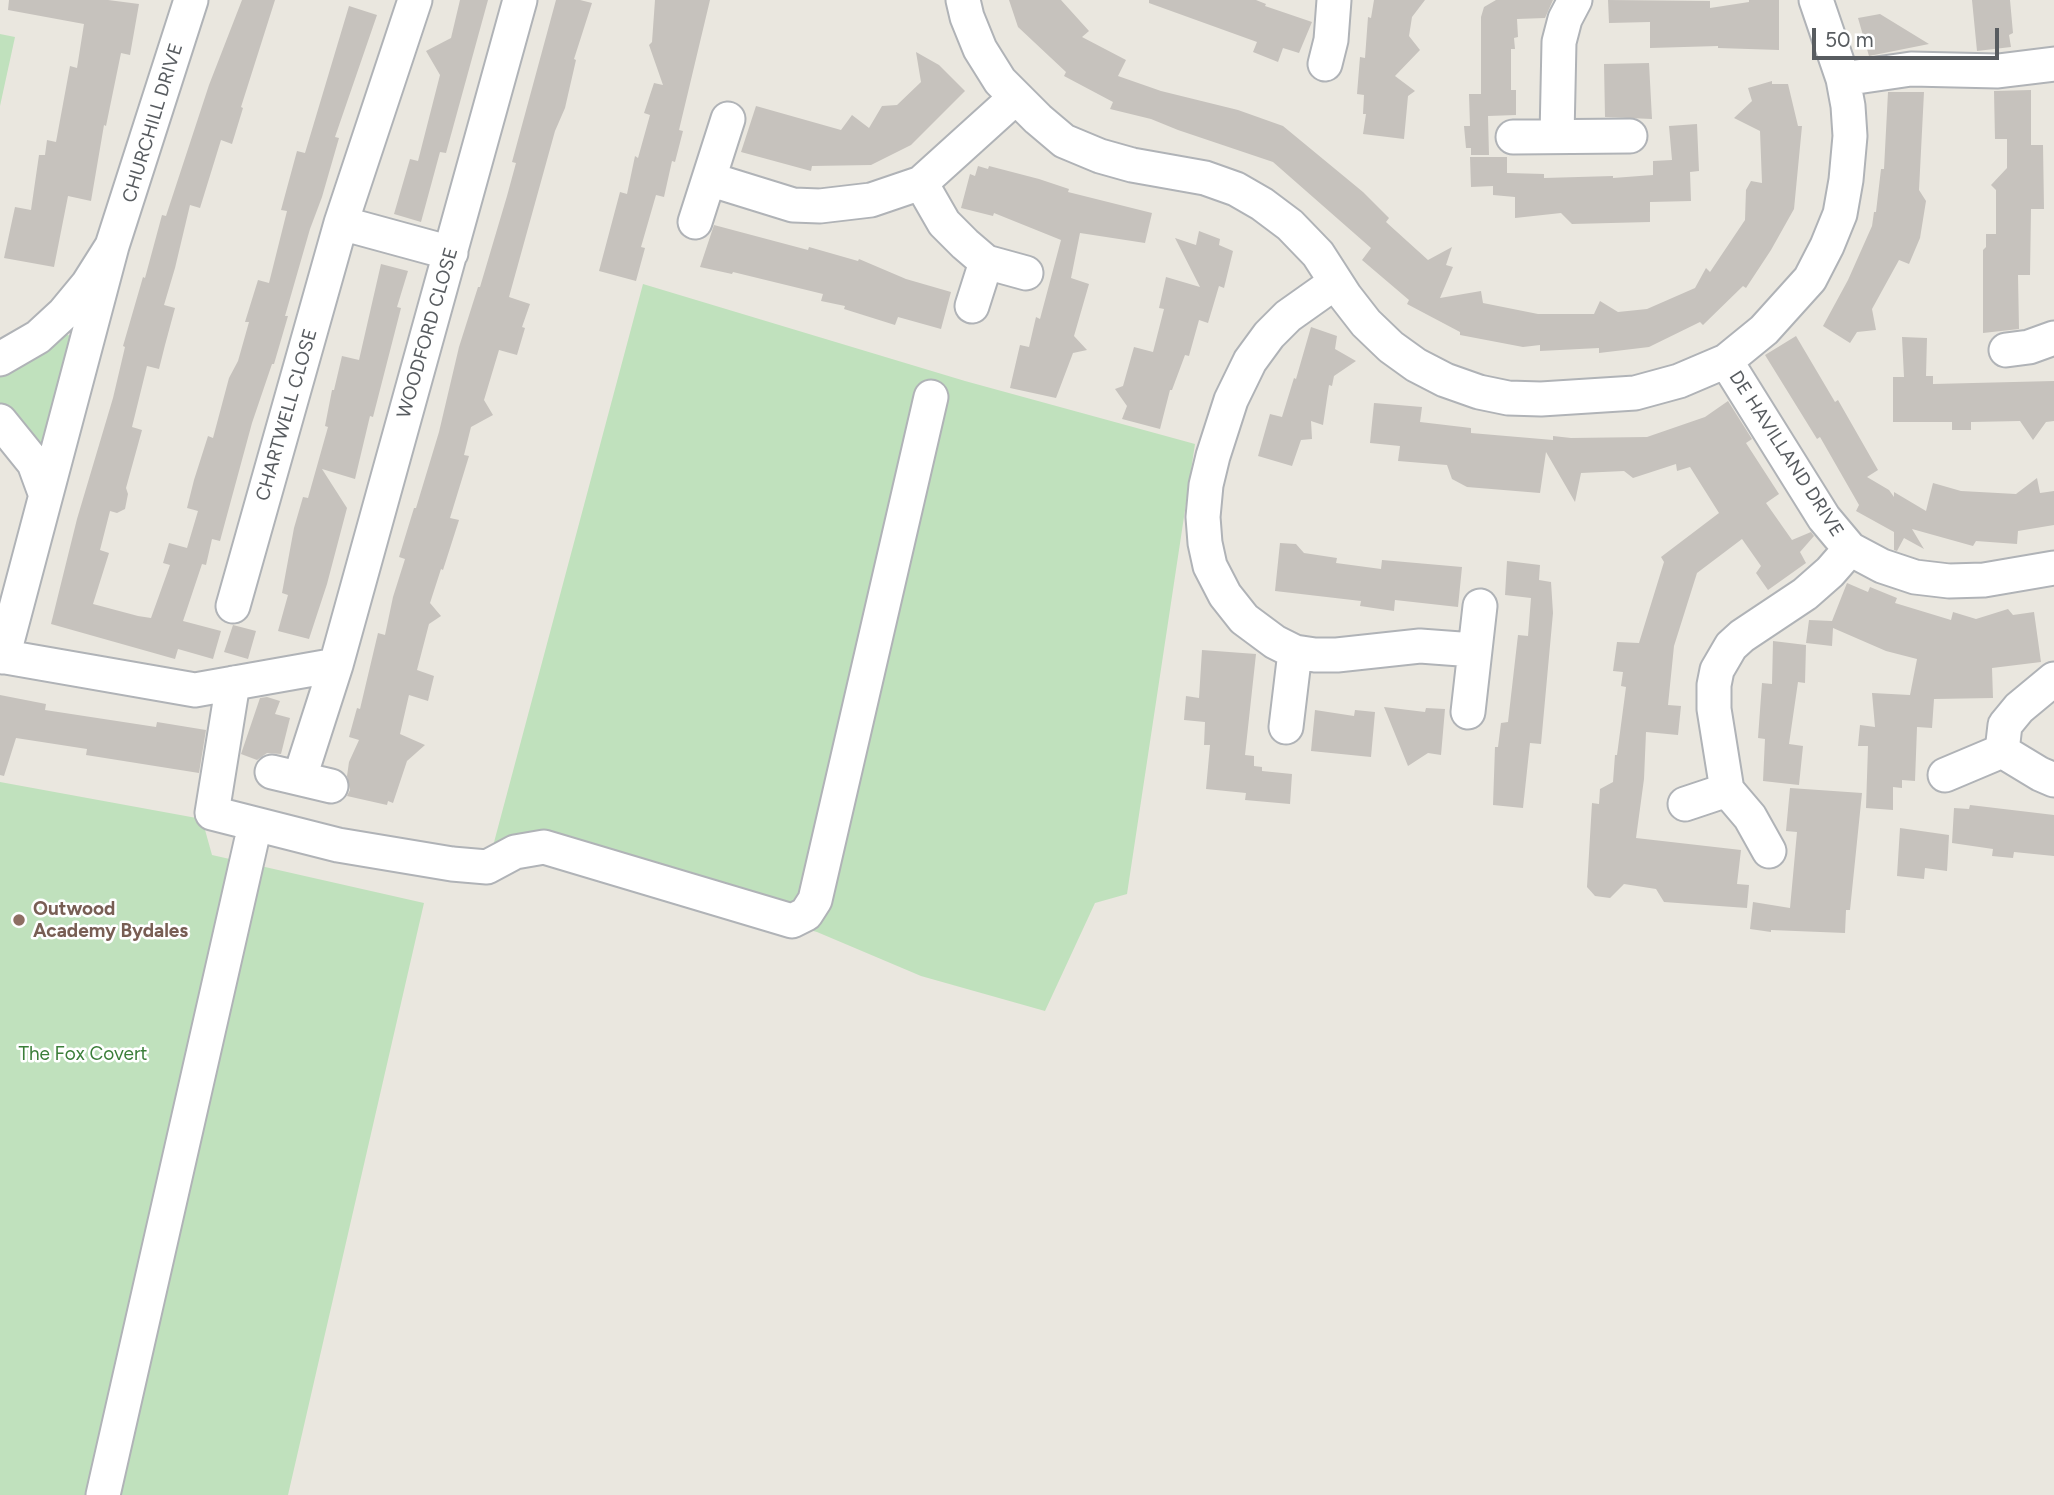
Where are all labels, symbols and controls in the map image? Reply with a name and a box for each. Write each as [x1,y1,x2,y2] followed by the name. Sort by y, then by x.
[1816,14,2003,58] scale bar
[1825,27,1874,52] text: 50 m
[118,41,188,205] street label: CHURCHILL DRIVE
[393,245,463,421] street label: WOODFORD CLOSE
[252,326,322,504] street label: CHARTWELL CLOSE
[1724,367,1848,541] street label: DE HAVILLAND DRIVE
[33,898,188,942] place label: Outwood Academy Bydales
[11,912,27,928] marker: Outwood Academy Bydales
[18,1043,148,1065] park label: The Fox Covert

